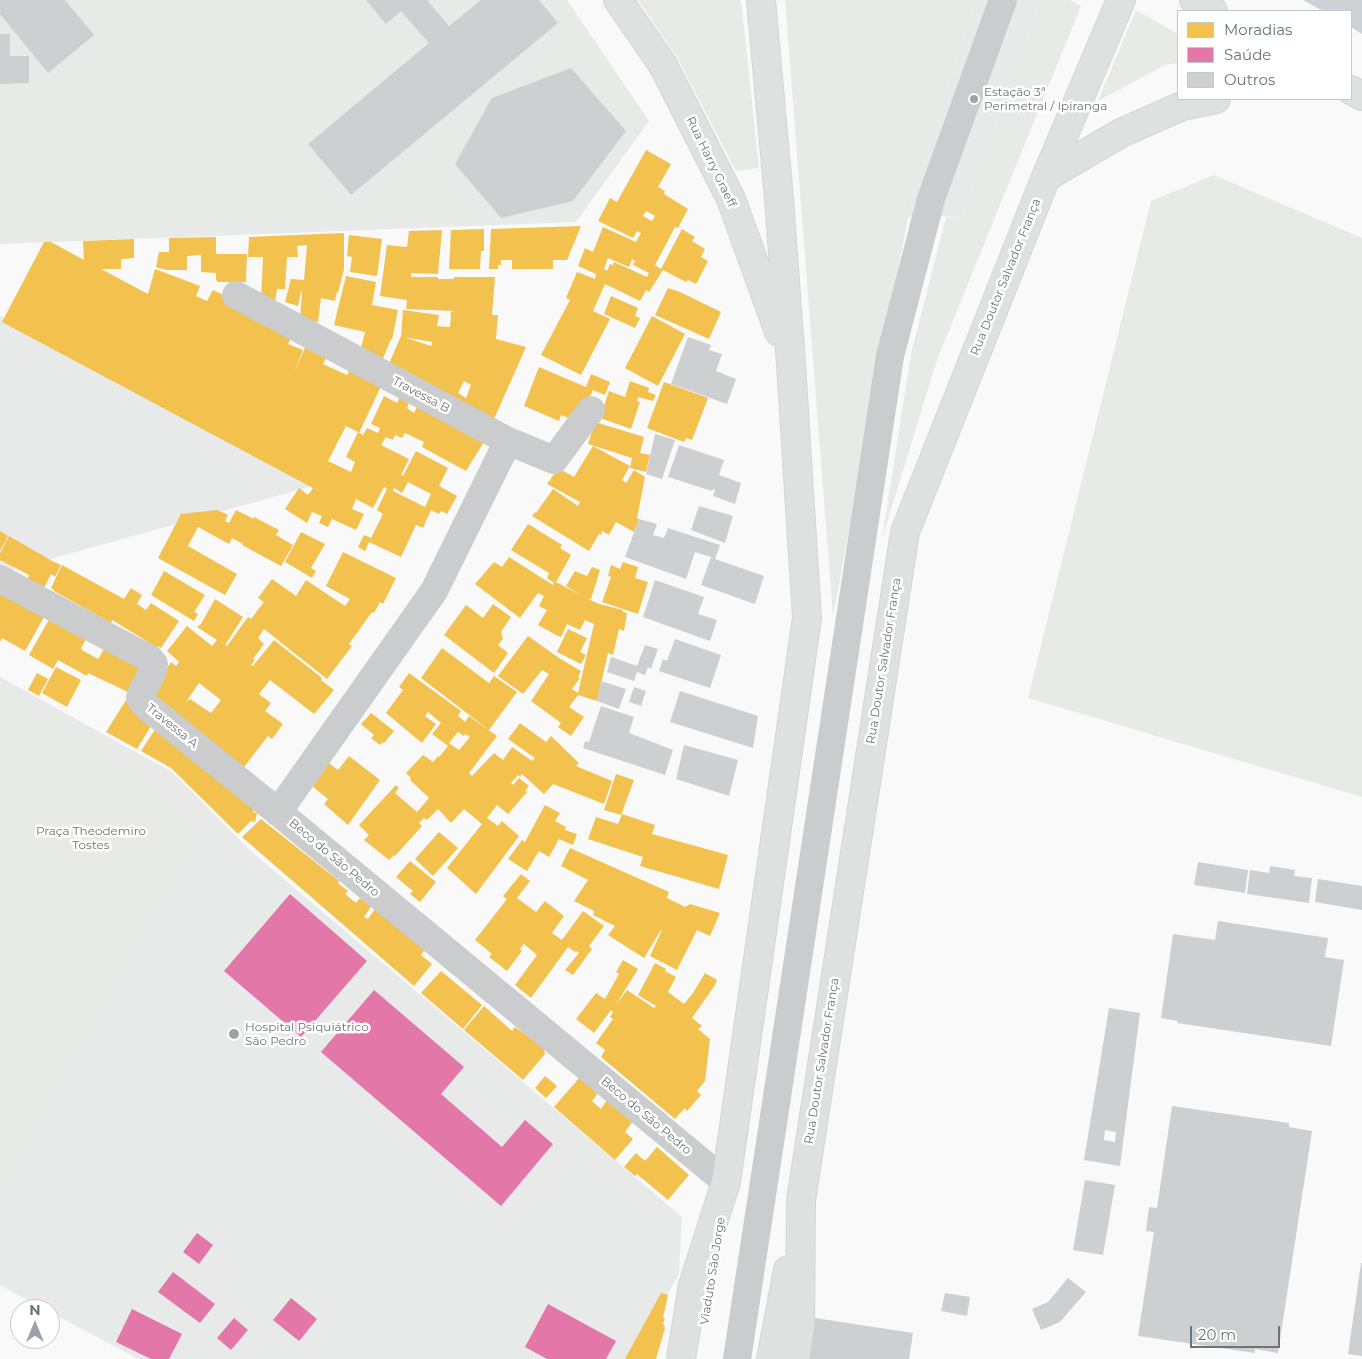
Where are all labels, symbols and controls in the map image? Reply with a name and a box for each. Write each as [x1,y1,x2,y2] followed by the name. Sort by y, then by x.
[1177,10,1352,100] legend
[1224,20,1292,39] text: Moradias
[1224,45,1271,64] text: Saúde
[1224,70,1275,89] text: Outros
[984,85,1107,113] place label: Estação 3ª Perimetral / Ipiranga
[968,93,980,105] marker: Estação 3ª Perimetral / Ipiranga
[683,114,739,210] street label: Rua Harry Graeff
[968,196,1044,358] street label: Rua Doutor Salvador França
[390,374,452,416] street label: Travessa B
[864,577,904,745] street label: Rua Doutor Salvador França
[143,701,201,751] street label: Travessa A
[286,816,382,900] street label: Beco do São Pedro
[36,824,146,852] park label: Praça Theodemiro Tostes
[802,977,842,1145] street label: Rua Doutor Salvador França
[245,1020,369,1048] place label: Hospital Psiquiátrico São Pedro
[227,1027,241,1041] marker: Hospital Psiquiátrico São Pedro
[598,1074,694,1158] street label: Beco do São Pedro
[697,1216,729,1326] street label: Viaduto São Jorge
[10,1299,60,1349] north arrow
[29,1301,41,1319] text: N
[1192,1316,1282,1348] scale bar
[1198,1325,1236,1344] text: 20 m

